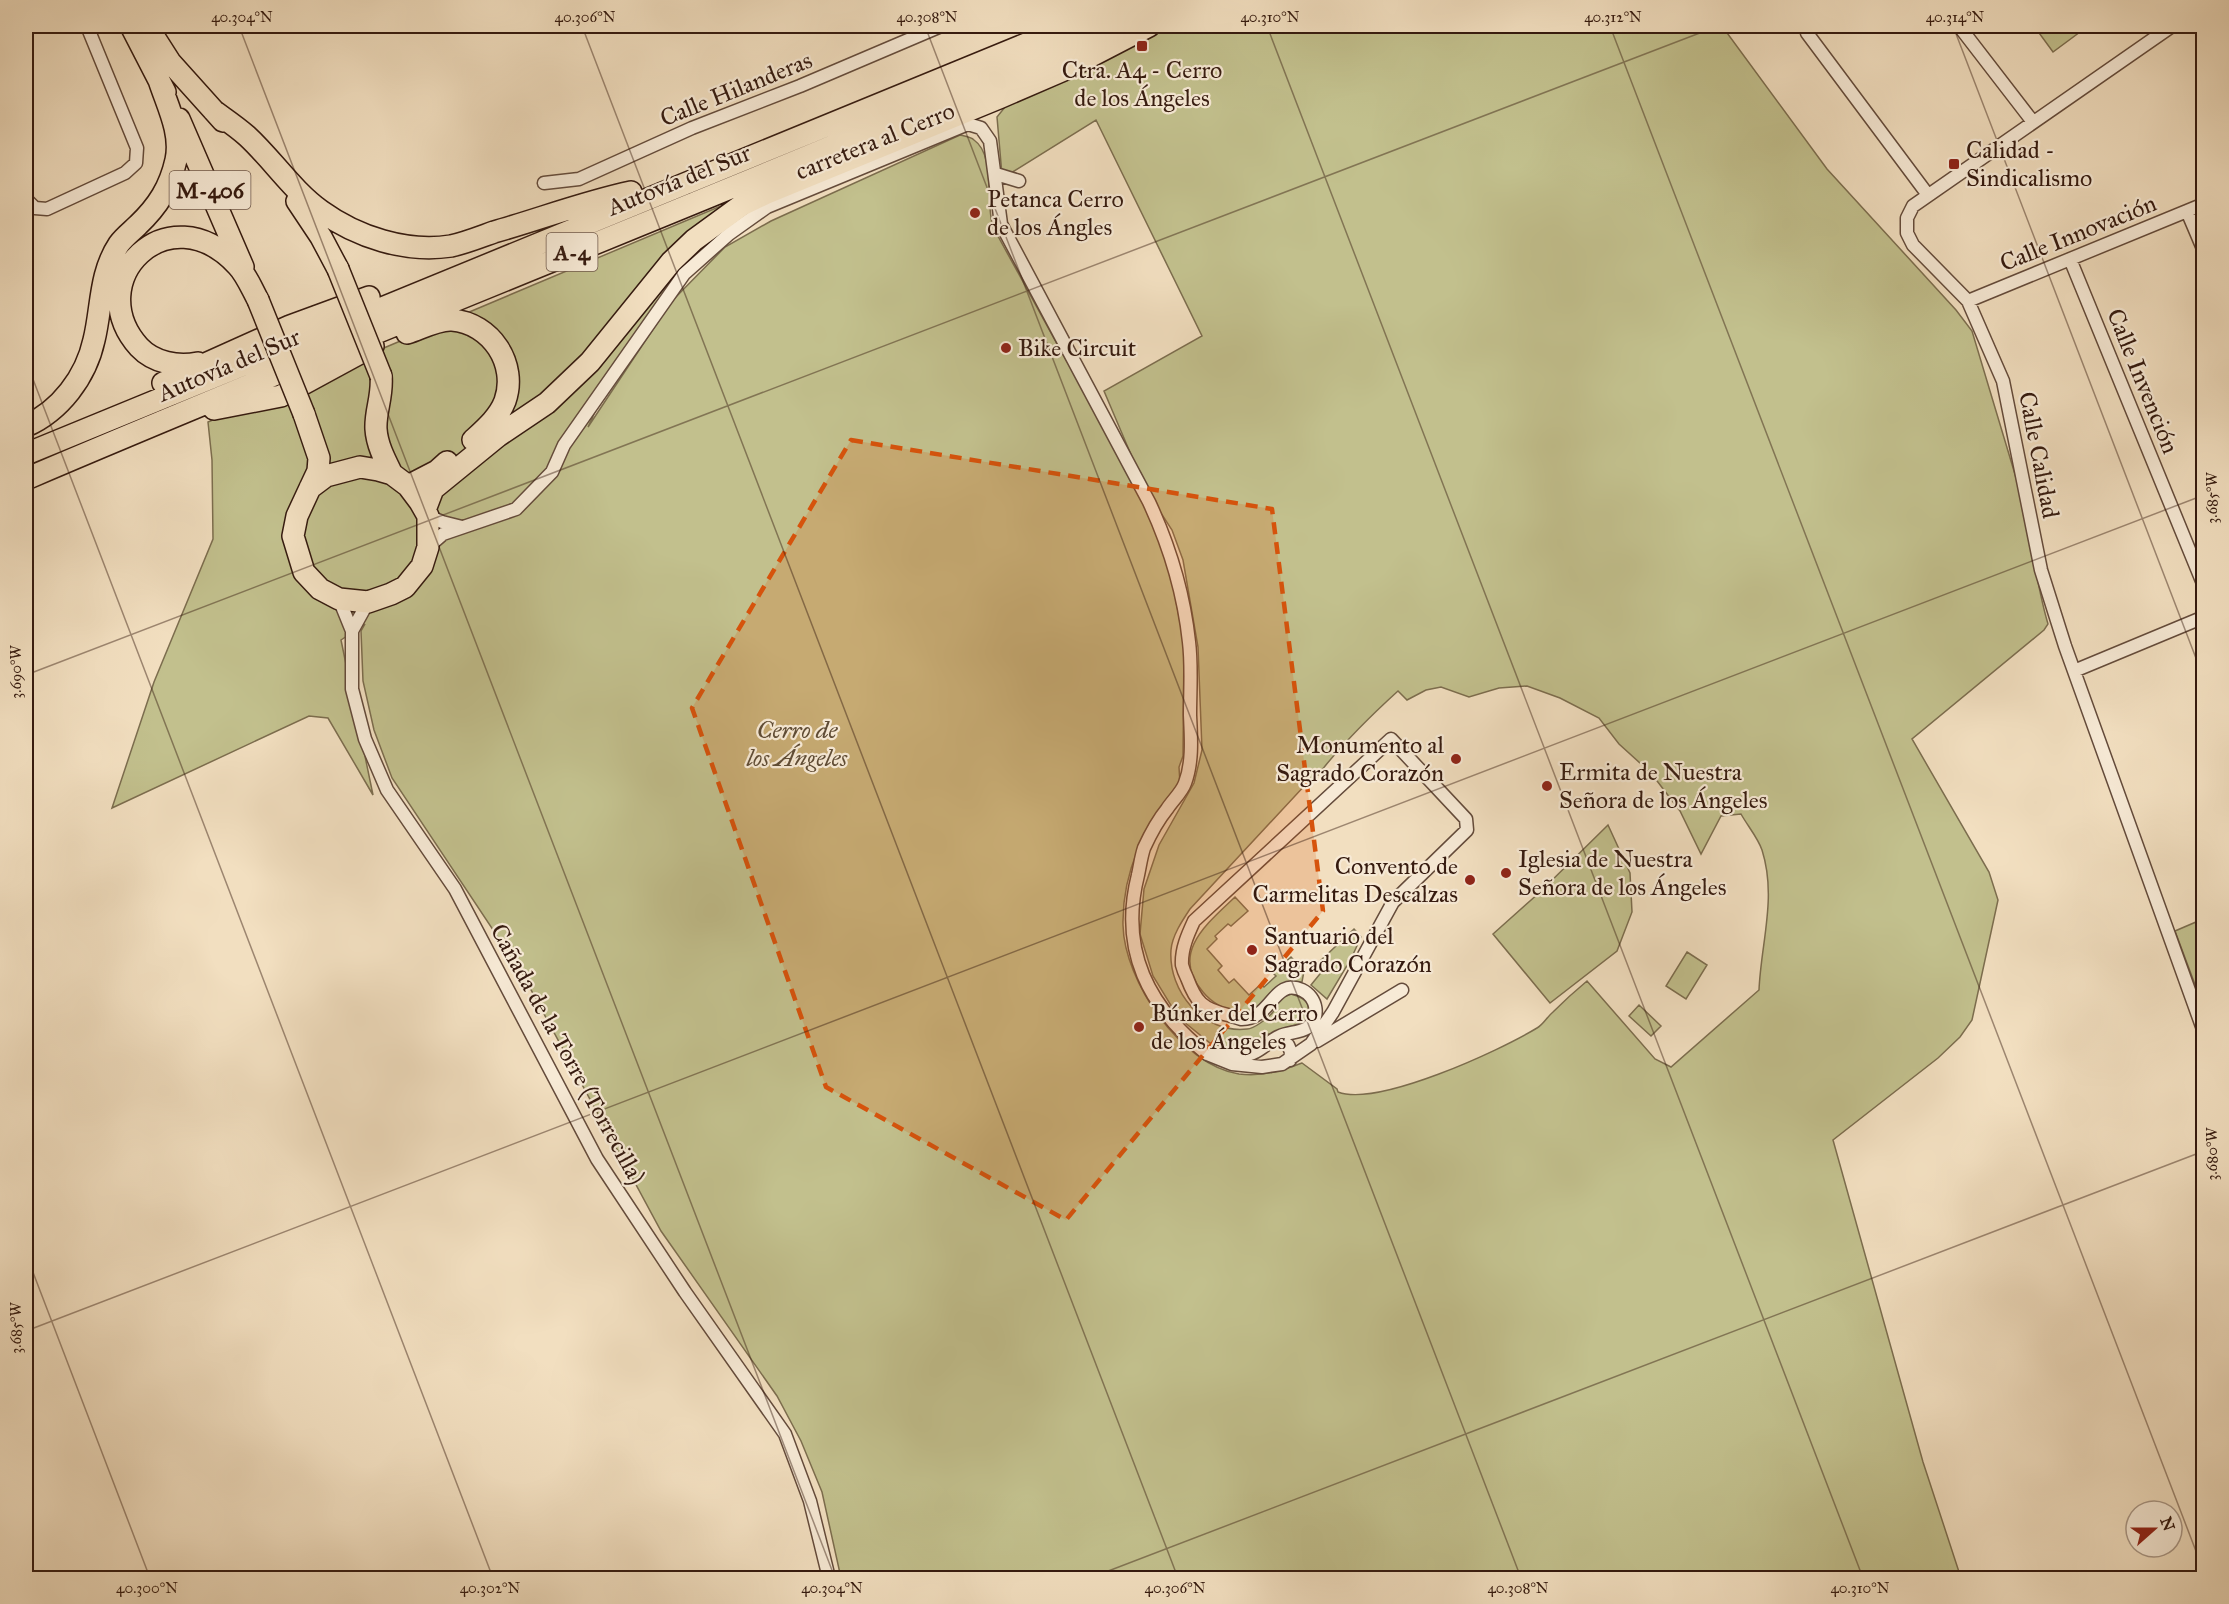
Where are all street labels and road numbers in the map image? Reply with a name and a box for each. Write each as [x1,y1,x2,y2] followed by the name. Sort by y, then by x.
[656,45,816,133] street label: Calle Hilanderas
[791,95,959,187] street label: carretera al Cerro
[602,138,755,223] street label: Autovía del Sur
[170,171,250,209] road number: M-406
[1995,188,2161,278] street label: Calle Innovación
[546,233,598,271] road number: A-4
[2100,304,2186,458] street label: Calle Invención
[152,321,305,409] street label: Autovía del Sur
[2012,389,2066,521] street label: Calle Calidad
[484,918,652,1190] street label: Cañada de la Torre (Torrecilla)

